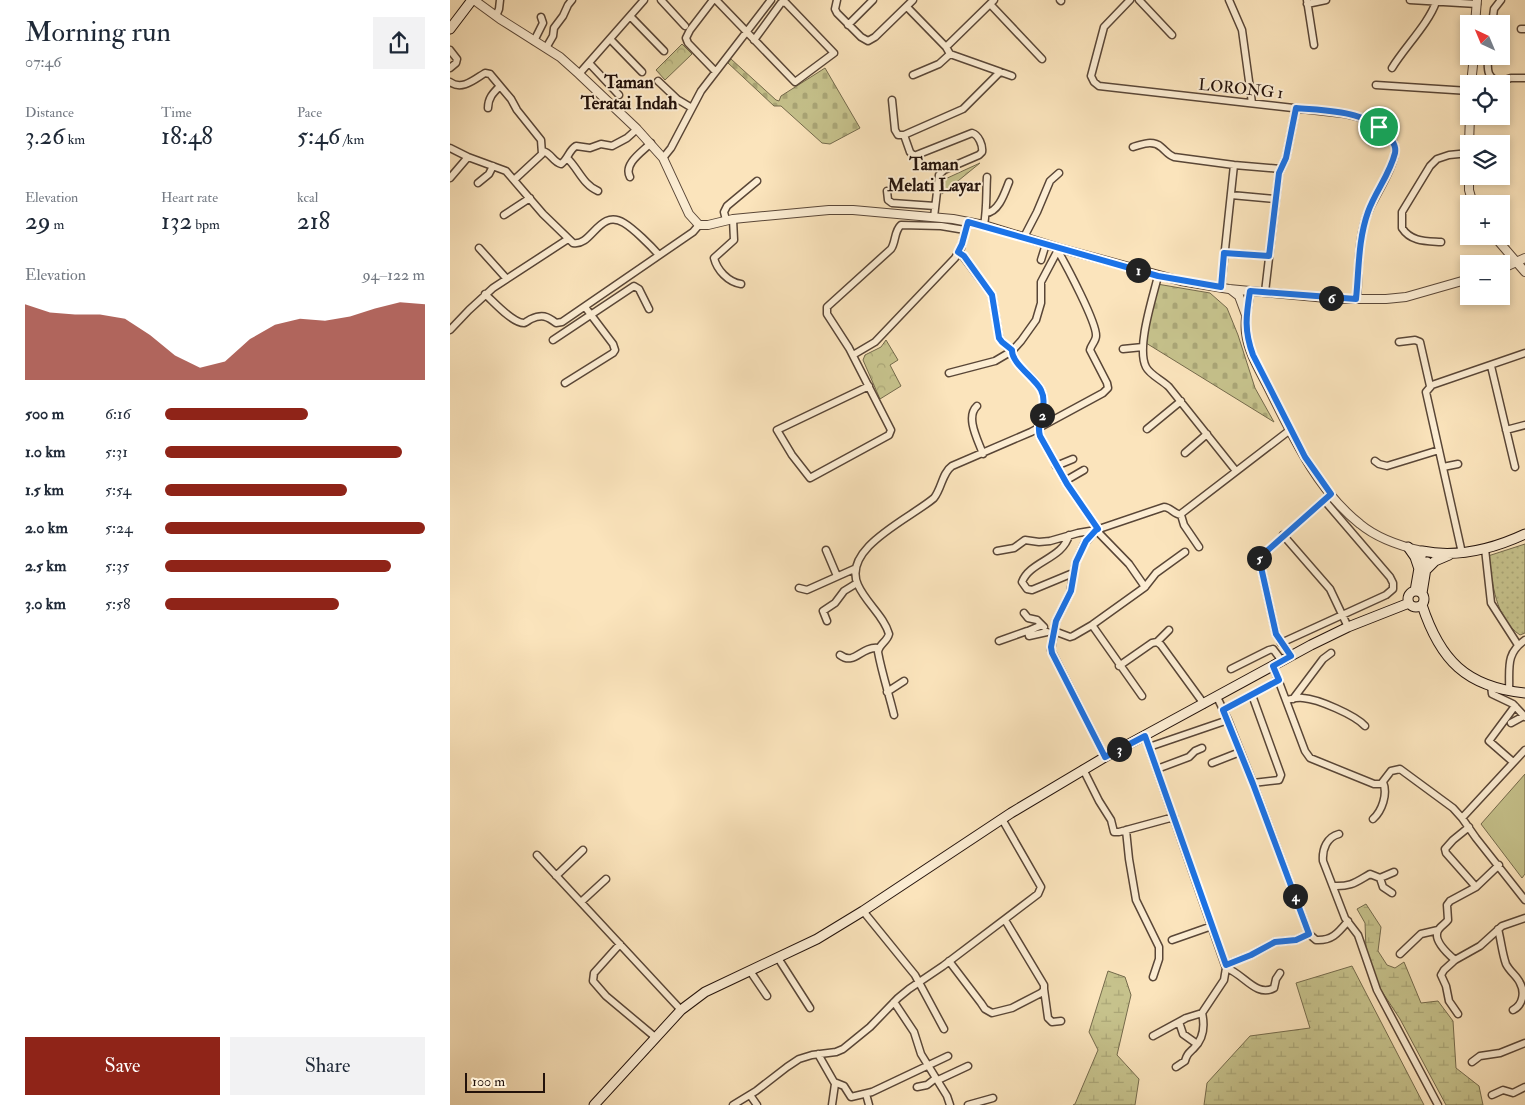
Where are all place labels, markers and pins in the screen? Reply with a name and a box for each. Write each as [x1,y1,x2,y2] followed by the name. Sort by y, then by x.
[1358,106,1400,148] pin
[1126,258,1150,282] pin: 1
[1318,286,1344,310] pin: 6
[1030,402,1054,428] pin: 2
[1246,546,1272,570] pin: 5
[1106,736,1132,762] pin: 3
[1282,884,1308,908] pin: 4

